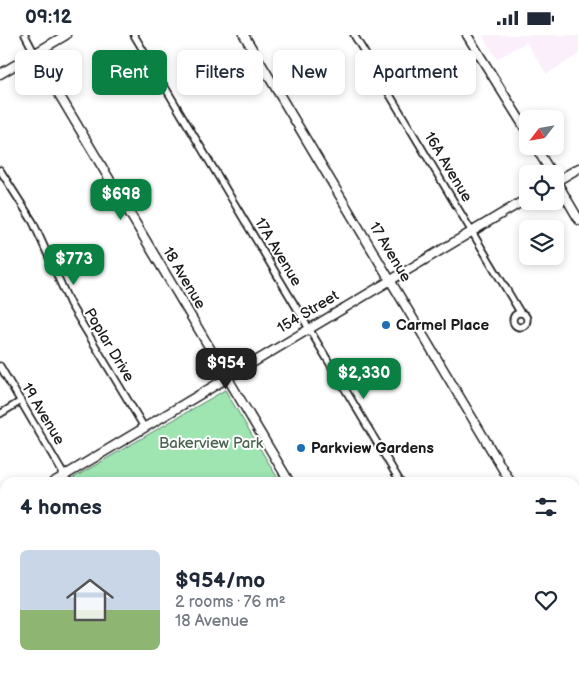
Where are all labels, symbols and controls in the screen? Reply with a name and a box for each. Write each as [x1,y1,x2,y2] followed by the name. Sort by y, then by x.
[25,6,72,29] text: 09:12
[15,50,82,95] chip: Buy
[92,50,167,95] chip: Rent
[177,50,263,95] chip: Filters
[273,50,345,95] chip: New
[355,50,476,95] chip: Apartment
[519,110,564,155] north arrow
[519,110,564,265] map controls
[420,128,476,206] street label: 16A Avenue
[519,165,564,210] button: locate
[91,179,151,221] pin: $698
[101,185,141,204] text: $698
[250,214,306,290] street label: 17A Avenue
[365,219,415,286] street label: 17 Avenue
[519,220,564,265] button: layers
[44,243,104,286] pin: $773
[158,244,210,313] street label: 18 Avenue
[55,250,93,269] text: $773
[274,286,343,338] street label: 154 Street
[80,305,138,385] street label: Poplar Drive
[396,316,489,335] place label: Carmel Place
[380,319,392,331] marker: Carmel Place
[196,347,256,390] pin: $954
[207,354,245,373] text: $954
[323,357,405,400] pin: $2,330
[338,364,390,383] text: $2,330
[17,380,69,448] street label: 19 Avenue
[159,434,264,453] park label: Bakerview Park
[311,439,434,458] place label: Parkview Gardens
[295,442,307,454] marker: Parkview Gardens
[532,493,560,521] icon: filters
[20,495,102,520] text: 4 homes
[175,568,265,593] text: $954/mo
[60,570,120,630] icon: home
[532,586,560,614] icon: heart
[175,593,286,612] text: 2 rooms · 76 m²
[175,612,249,631] text: 18 Avenue

